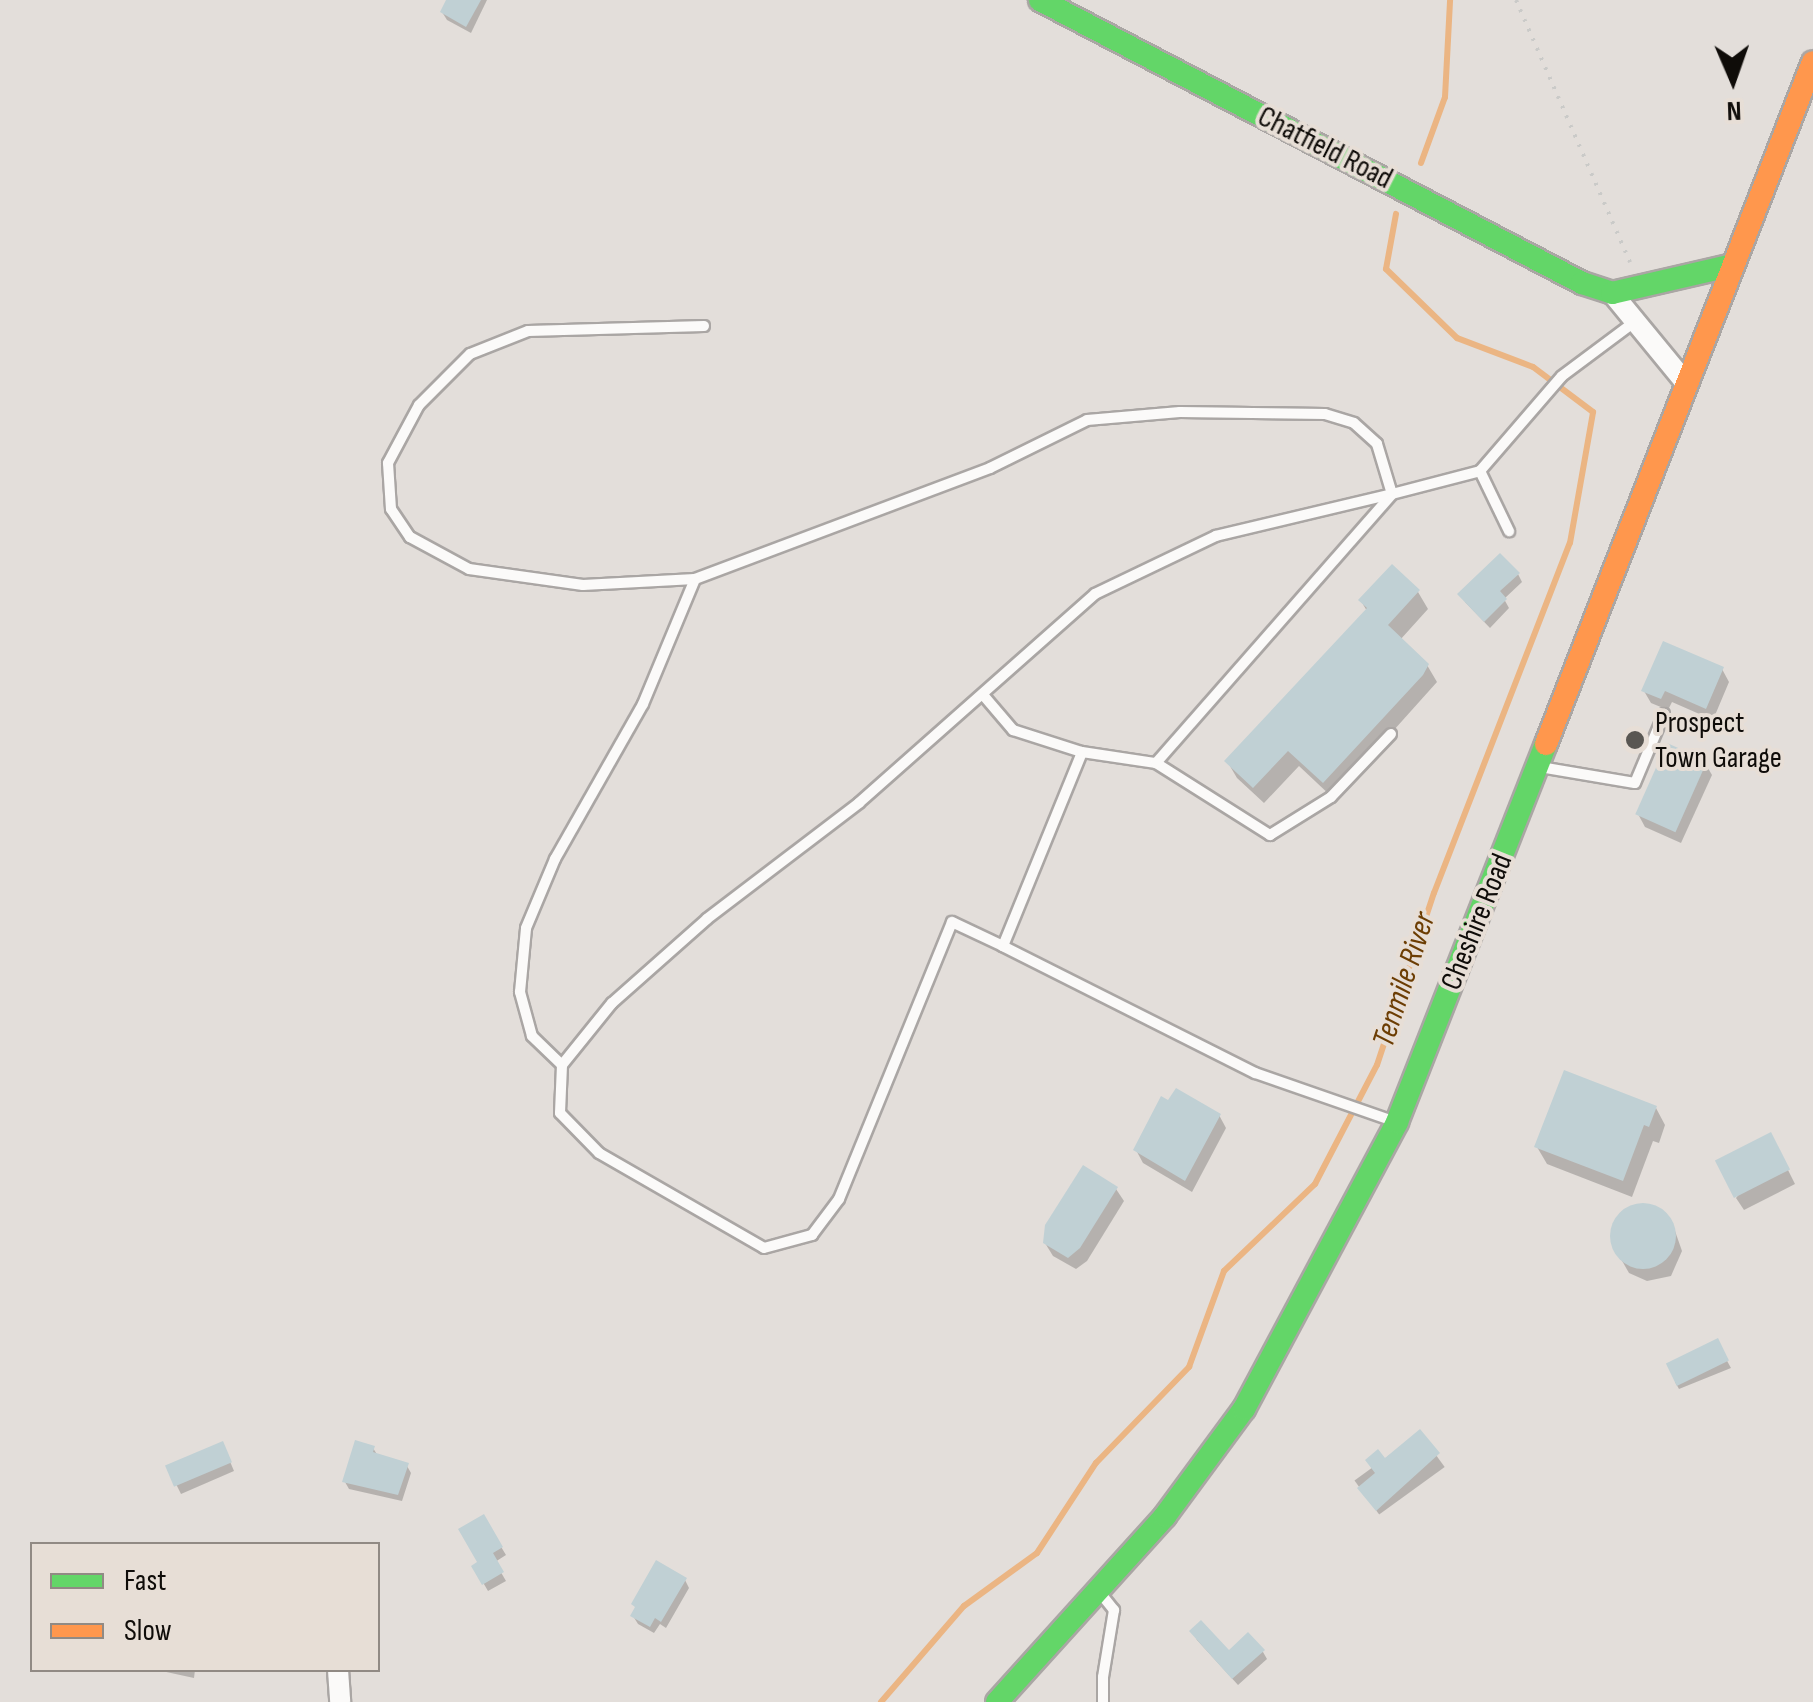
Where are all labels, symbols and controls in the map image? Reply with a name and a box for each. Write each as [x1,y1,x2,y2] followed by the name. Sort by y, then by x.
[1683,30,1783,130] north arrow
[1726,94,1742,127] text: N
[1252,99,1398,197] street label: Chatfield Road
[1655,705,1782,776] place label: Prospect Town Garage
[1624,729,1646,751] marker: Prospect Town Garage
[1433,849,1521,995] street label: Cheshire Road
[1365,908,1445,1052] water label: Tenmile River
[30,1542,380,1672] legend
[124,1563,166,1599] text: Fast
[124,1613,172,1649] text: Slow

